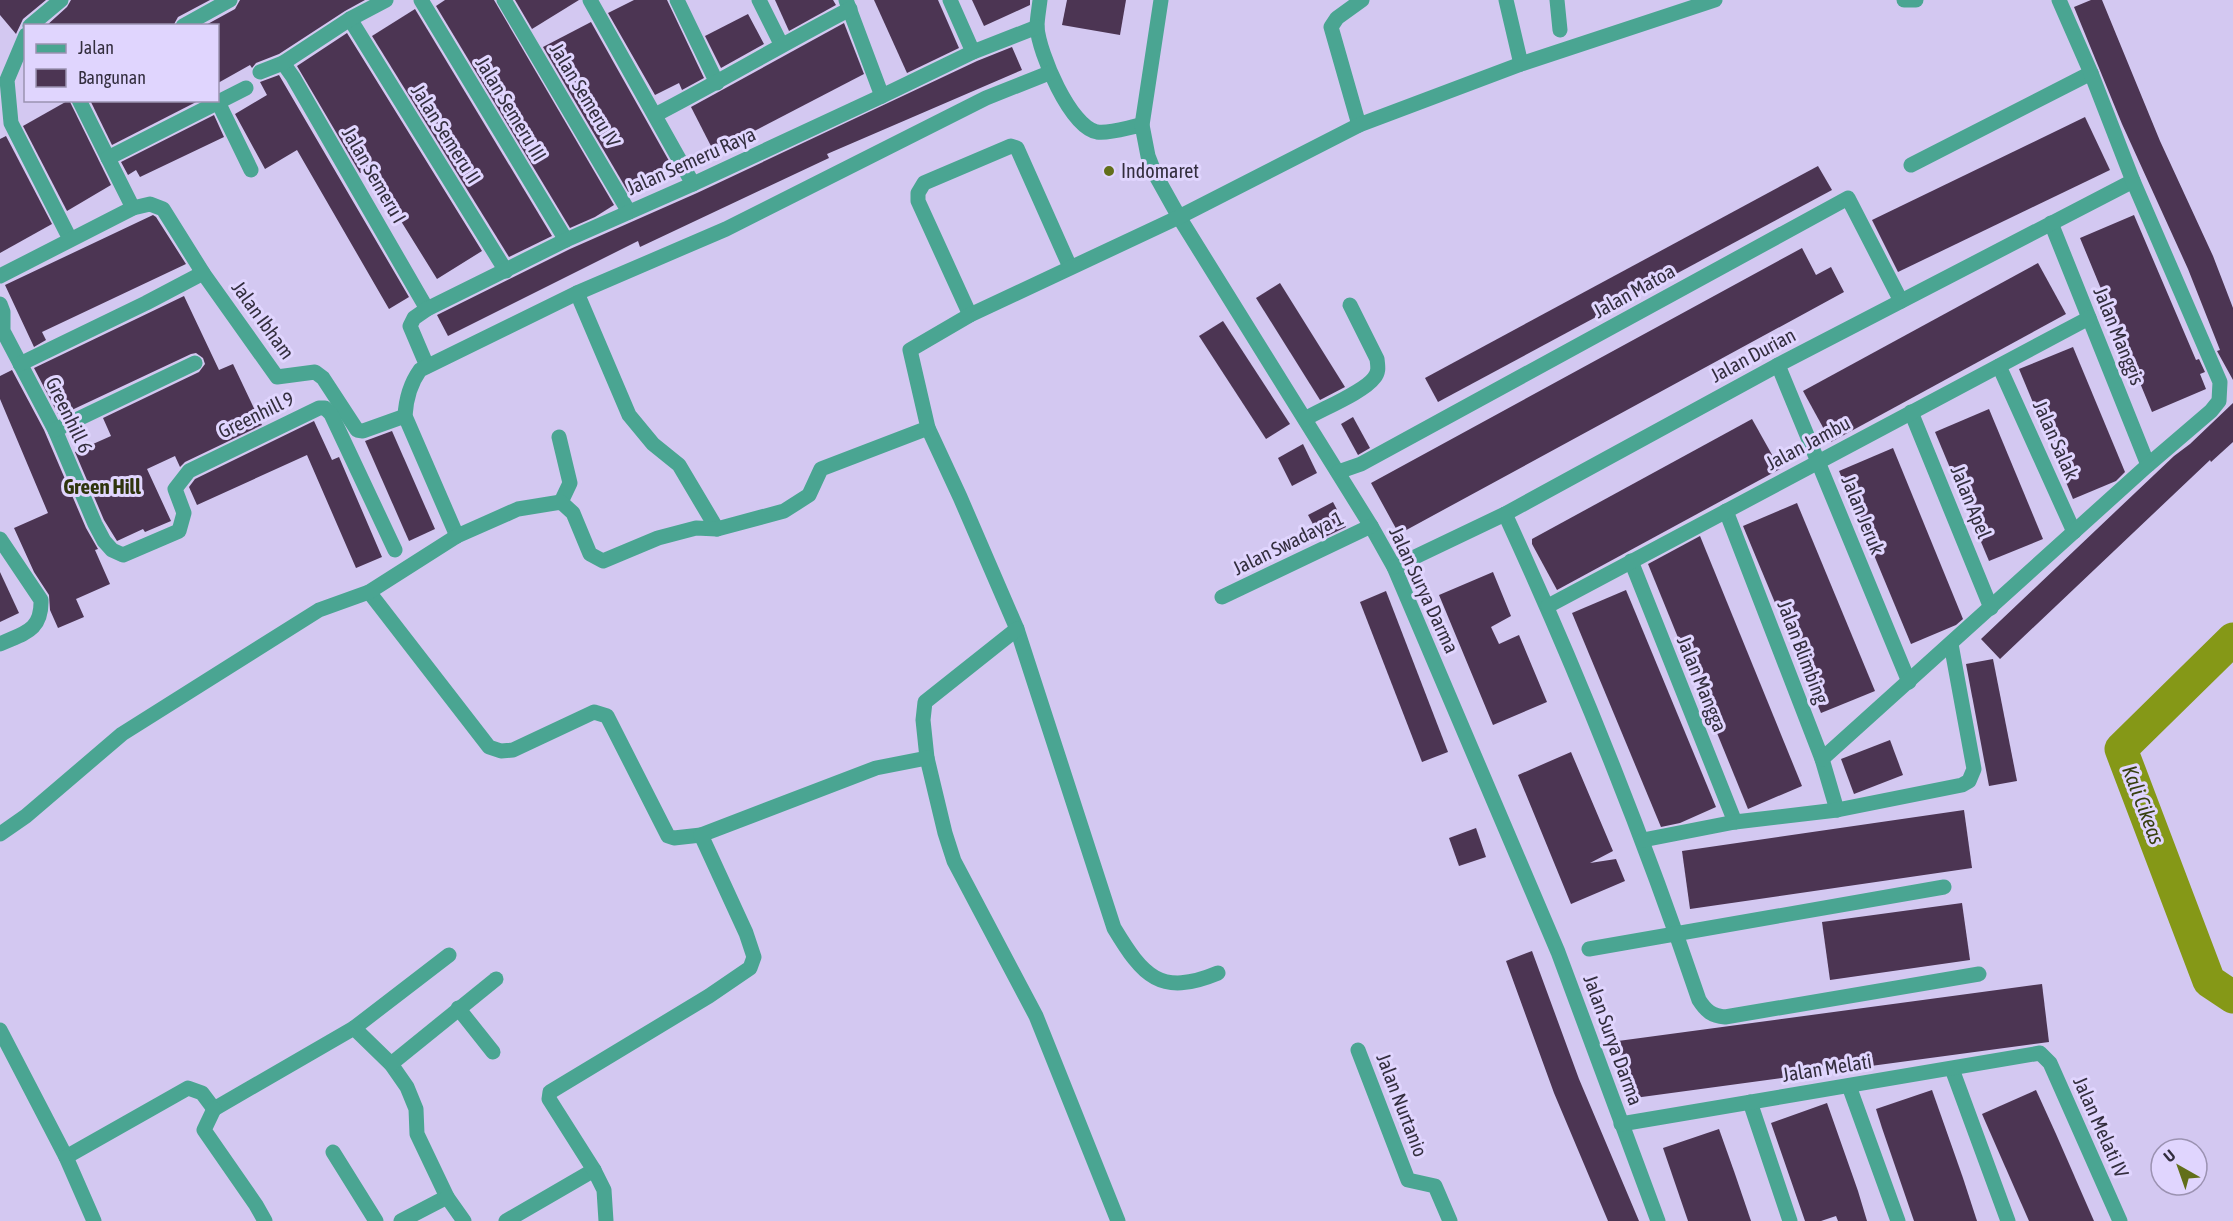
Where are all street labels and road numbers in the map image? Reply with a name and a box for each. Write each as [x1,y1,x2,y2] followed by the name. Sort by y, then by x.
[545,39,625,151] street label: Jalan Semeru IV
[471,53,551,165] street label: Jalan Semeru III
[407,80,486,187] street label: Jalan Semeru II
[623,122,759,199] street label: Jalan Semeru Raya
[338,123,411,227] street label: Jalan Semeru I
[1589,259,1679,322] street label: Jalan Matoa
[227,276,299,363] street label: Jalan Ibham
[2089,283,2150,388] street label: Jalan Manggis
[1706,323,1799,387] street label: Jalan Durian
[41,373,98,456] street label: Greenhill 6
[214,386,297,443] street label: Greenhill 9
[2029,397,2084,483] street label: Jalan Salak
[1762,411,1854,474] street label: Jalan Jambu
[1946,462,1997,542] street label: Jalan Apel
[1837,472,1890,558] street label: Jalan Jeruk
[1229,506,1347,579] street label: Jalan Swadaya 1
[1385,523,1464,657] street label: Jalan Surya Darma
[1773,597,1834,707] street label: Jalan Blimbing
[1673,633,1732,735] street label: Jalan Mangga
[1579,972,1648,1108] street label: Jalan Surya Darma
[1781,1049,1873,1086] street label: Jalan Melati
[1372,1050,1433,1160] street label: Jalan Nurtanio
[2069,1073,2134,1181] street label: Jalan Melati IV

